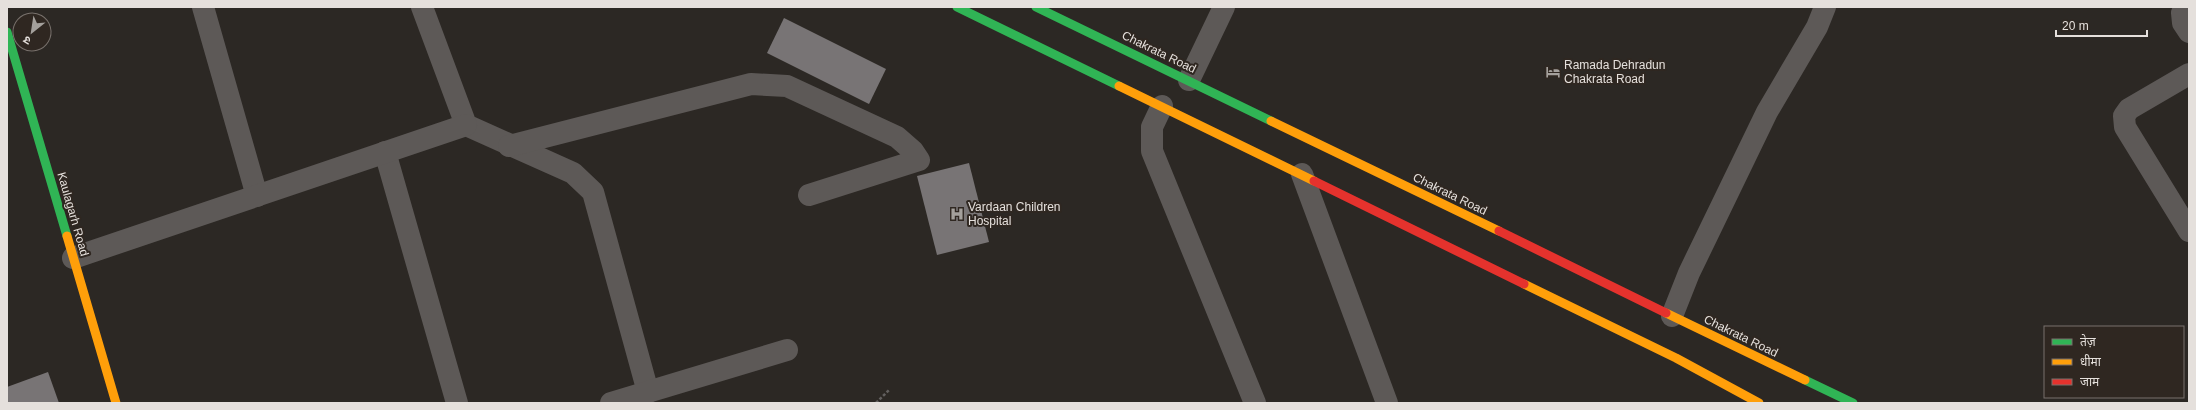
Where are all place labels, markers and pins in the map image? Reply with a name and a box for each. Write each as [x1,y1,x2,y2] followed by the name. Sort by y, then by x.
[1564,58,1665,86] place label: Ramada Dehradun Chakrata Road
[1545,64,1561,80] hotel icon: Ramada Dehradun Chakrata Road
[968,200,1061,228] place label: Vardaan Children Hospital
[949,206,965,222] hospital icon: Vardaan Children Hospital

